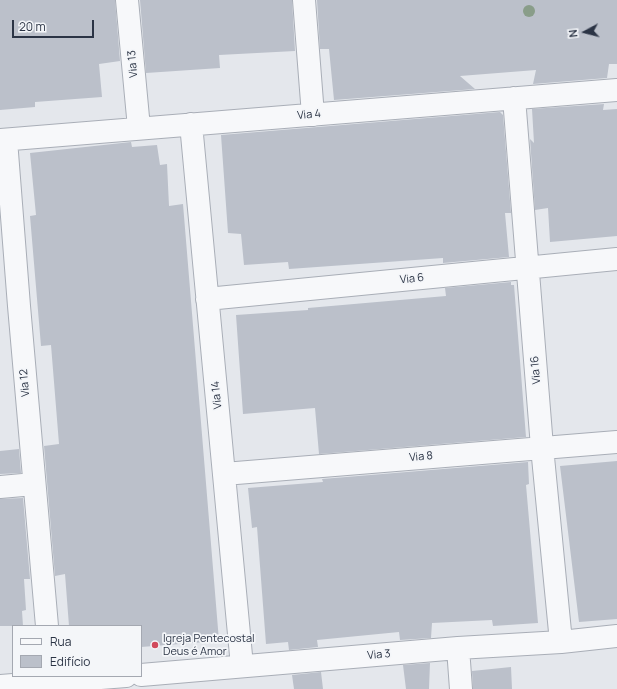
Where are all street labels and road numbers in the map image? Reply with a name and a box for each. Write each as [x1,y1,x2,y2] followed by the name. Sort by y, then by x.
[125,50,141,78] street label: Via 13
[297,107,321,123] street label: Via 4
[399,271,425,287] street label: Via 6
[528,355,544,385] street label: Via 16
[17,369,33,397] street label: Via 12
[209,380,225,410] street label: Via 14
[409,449,433,465] street label: Via 8
[367,647,391,663] street label: Via 3

